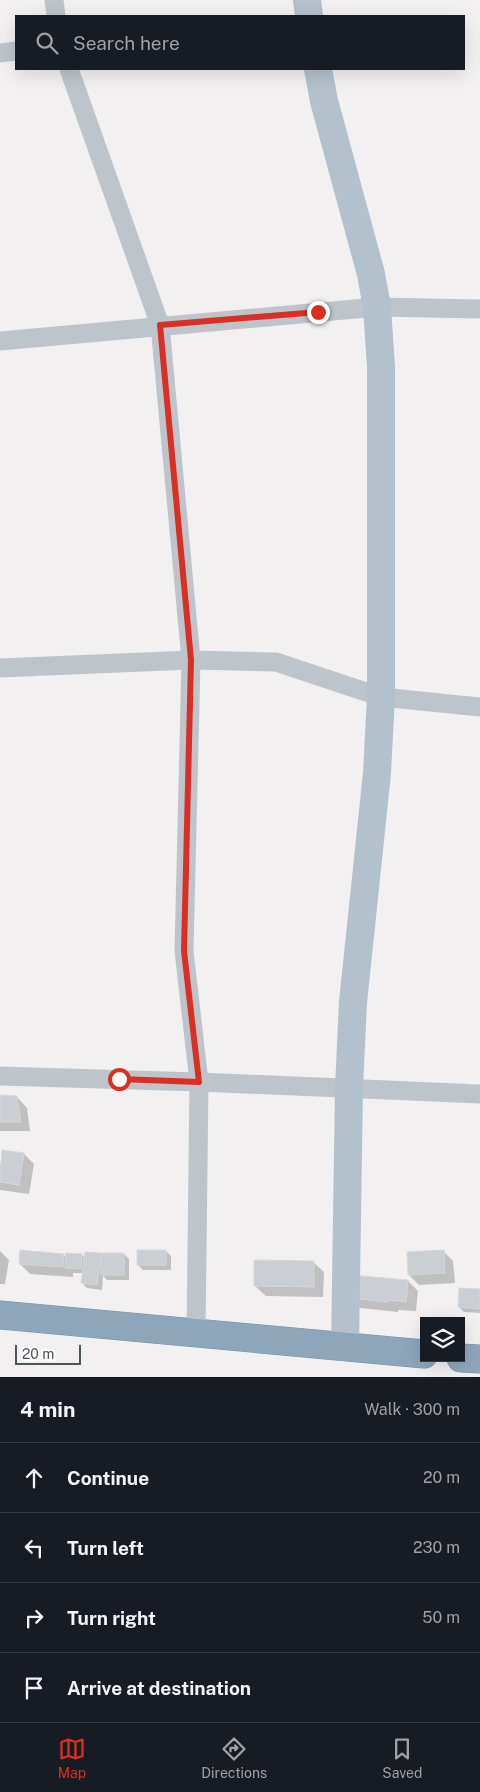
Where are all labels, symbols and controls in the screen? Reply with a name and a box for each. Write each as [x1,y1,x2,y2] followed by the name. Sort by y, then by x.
[15,15,465,70] search box
[33,29,61,57] icon: search
[73,32,180,54] text: Search here
[307,301,330,324] route end
[108,1068,131,1091] route start
[420,1317,465,1362] map controls
[420,1317,465,1362] button: layers
[15,1342,81,1365] scale bar
[22,1346,54,1362] text: 20 m
[20,1397,75,1422] text: 4 min
[364,1400,460,1419] text: Walk · 300 m
[20,1464,48,1492] icon: ahead
[67,1467,149,1489] text: Continue
[423,1468,460,1487] text: 20 m
[20,1534,48,1562] icon: left
[67,1537,144,1559] text: Turn left
[413,1538,460,1557] text: 230 m
[20,1604,48,1632] icon: right
[67,1607,156,1629] text: Turn right
[422,1608,460,1627] text: 50 m
[20,1674,48,1702] icon: arrive
[67,1677,251,1699] text: Arrive at destination
[58,1735,86,1781] tab: Map
[201,1735,267,1781] tab: Directions
[382,1735,422,1781] tab: Saved

